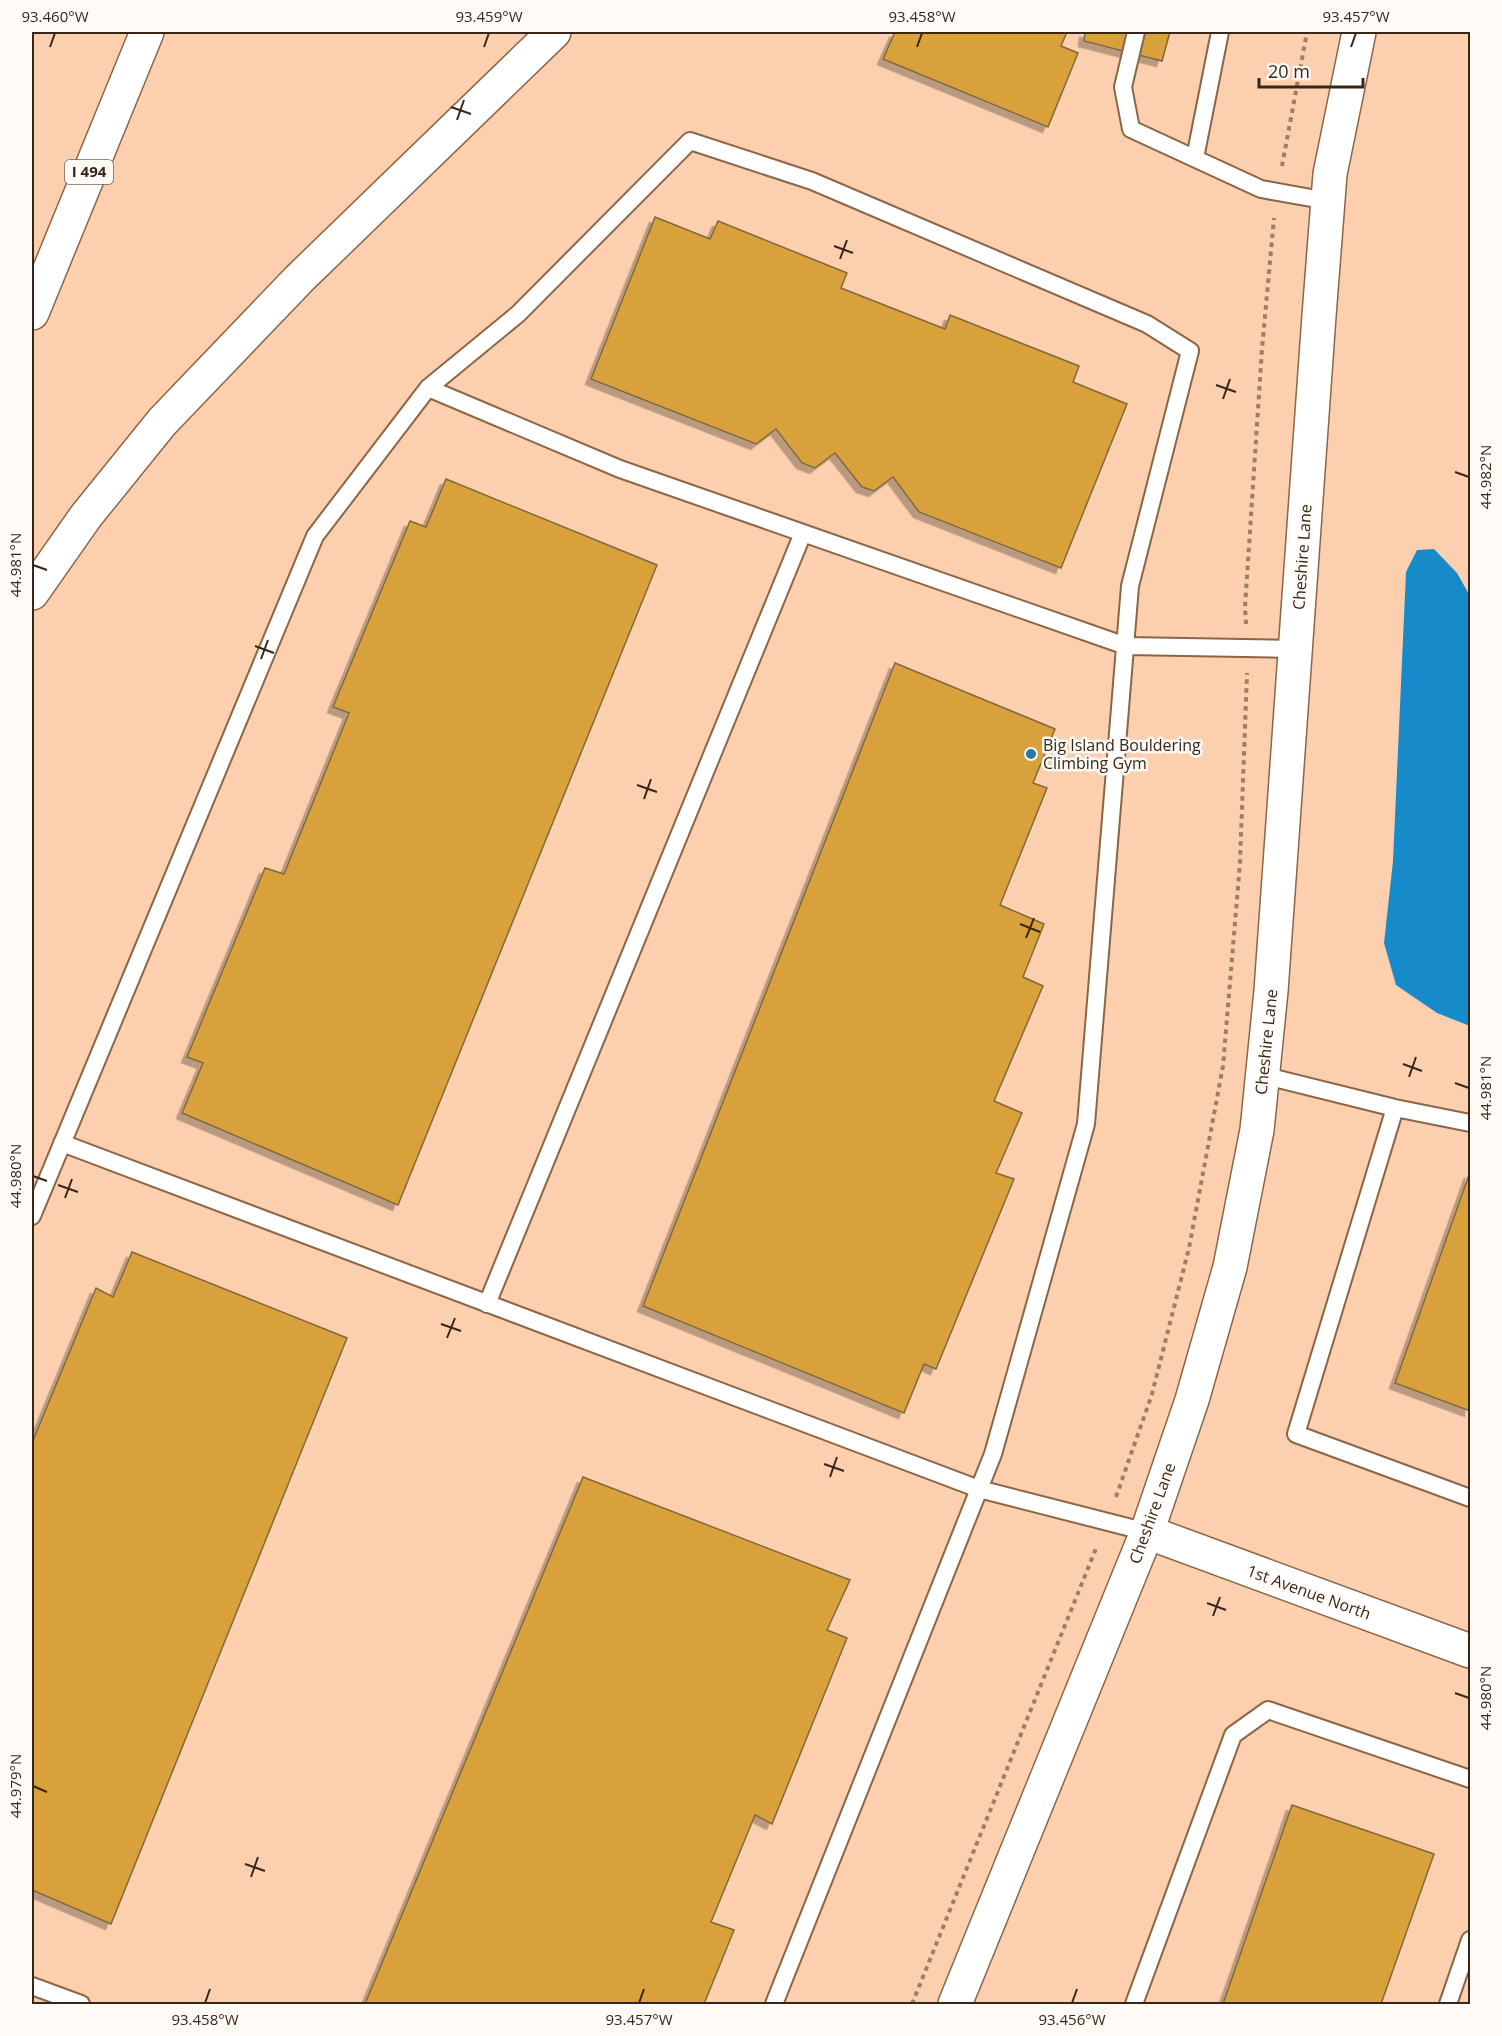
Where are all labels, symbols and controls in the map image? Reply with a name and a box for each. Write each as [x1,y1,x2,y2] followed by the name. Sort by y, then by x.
[21,6,89,26] text: 93.460°W
[455,6,523,26] text: 93.459°W
[888,6,956,26] text: 93.458°W
[1322,6,1390,26] text: 93.457°W
[1259,51,1362,89] scale bar
[1268,59,1310,83] text: 20 m
[65,160,113,184] road number: I 494
[1475,445,1495,509] text: 44.982°N
[1287,503,1317,611] street label: Cheshire Lane
[5,533,25,597] text: 44.981°N
[1043,734,1201,774] place label: Big Island Bouldering Climbing Gym
[1024,747,1038,761] marker: Big Island Bouldering Climbing Gym
[1250,988,1282,1096] street label: Cheshire Lane
[1475,1056,1495,1120] text: 44.981°N
[5,1144,25,1208] text: 44.980°N
[1124,1459,1180,1567] street label: Cheshire Lane
[1244,1559,1374,1625] street label: 1st Avenue North
[1475,1666,1495,1730] text: 44.980°N
[5,1754,25,1818] text: 44.979°N
[171,2009,239,2029] text: 93.458°W
[605,2009,673,2029] text: 93.457°W
[1038,2009,1106,2029] text: 93.456°W

